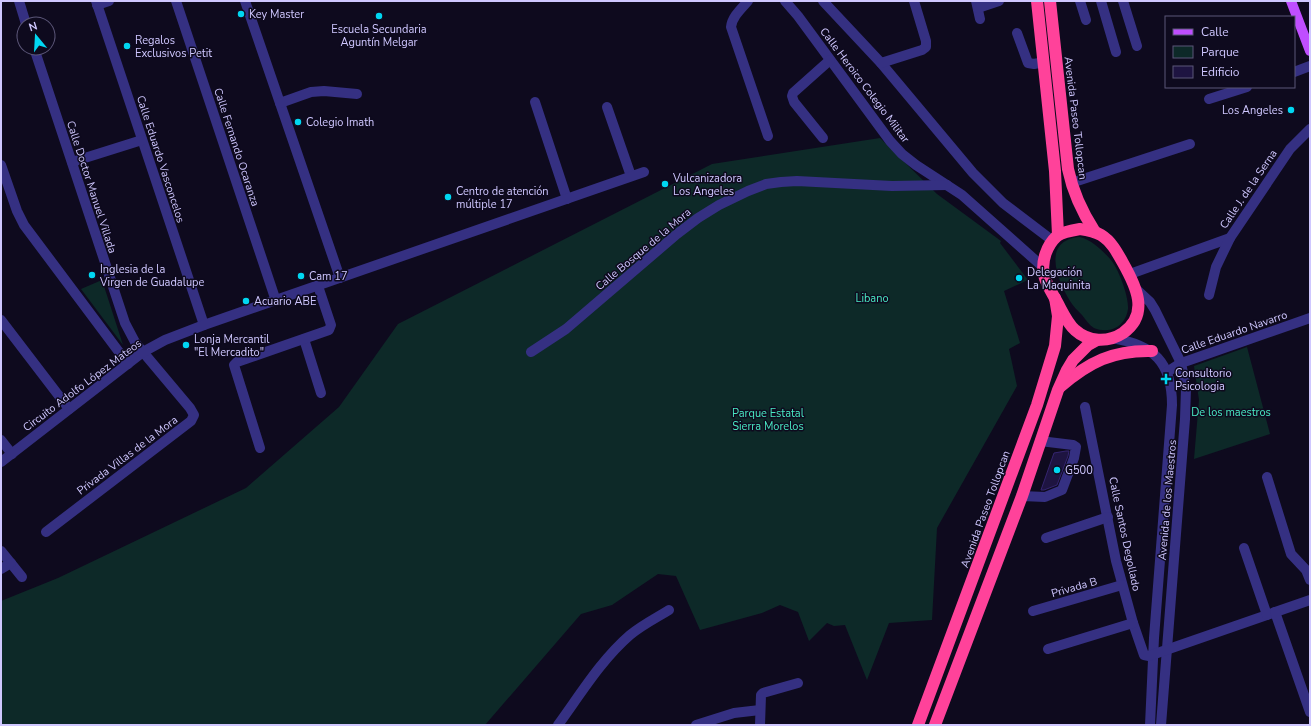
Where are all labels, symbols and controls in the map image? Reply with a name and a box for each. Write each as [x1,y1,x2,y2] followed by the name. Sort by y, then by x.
[249,7,304,22] place label: Key Master
[236,9,246,19] marker: Key Master
[374,11,384,21] marker: Escuela Secundaria Aguntín Melgar
[16,16,56,56] north arrow
[1165,16,1295,88] legend
[27,19,39,35] text: N
[331,22,427,50] place label: Escuela Secundaria Aguntín Melgar
[1201,24,1229,40] text: Calle
[816,25,913,146] street label: Calle Heroico Colegio Militar
[135,33,212,61] place label: Regalos Exclusivos Petit
[122,41,132,51] marker: Regalos Exclusivos Petit
[1201,44,1239,60] text: Parque
[1061,56,1090,180] street label: Avenida Paseo Tollopcan
[1201,64,1240,80] text: Edificio
[210,86,263,208] street label: Calle Fernando Ocaranza
[133,94,188,225] street label: Calle Eduardo Vasconcelos
[1222,103,1283,118] place label: Los Angeles
[1286,105,1296,115] marker: Los Angeles
[306,115,374,130] place label: Colegio Imath
[293,117,303,127] marker: Colegio Imath
[63,119,120,256] street label: Calle Doctor Manuel Villada
[1216,147,1281,232] street label: Calle J. de la Serna
[672,171,742,199] place label: Vulcanizadora Los Angeles
[660,179,670,189] marker: Vulcanizadora Los Angeles
[456,184,549,212] place label: Centro de atención múltiple 17
[443,192,453,202] marker: Centro de atención múltiple 17
[592,205,694,294] street label: Calle Bosque de la Mora
[99,262,205,290] place label: Inglesia de la Virgen de Guadalupe
[1027,265,1091,293] place label: Delegación La Maquinita
[309,269,348,284] place label: Cam 17
[87,270,97,280] marker: Inglesia de la Virgen de Guadalupe
[296,271,306,281] marker: Cam 17
[1014,273,1024,283] marker: Delegación La Maquinita
[855,291,889,306] park label: Libano
[254,294,316,309] place label: Acuario ABE
[241,296,251,306] marker: Acuario ABE
[1179,307,1289,358] street label: Calle Eduardo Navarro
[194,332,270,360] place label: Lonja Mercantil "El Mercadito"
[20,336,145,435] street label: Circuito Adolfo López Mateos
[181,340,191,350] marker: Lonja Mercantil "El Mercadito"
[1175,366,1232,394] place label: Consultorio Psicologia
[1160,373,1172,385] marker: Consultorio Psicologia
[1191,405,1271,420] park label: De los maestros
[732,406,805,434] park label: Parque Estatal Sierra Morelos
[74,412,181,498] street label: Privada Villas de la Mora
[1155,439,1180,561] street label: Avenida de los Maestros
[957,448,1014,570] street label: Avenida Paseo Tollopcan
[1065,463,1093,478] place label: G500
[1052,465,1062,475] marker: G500
[1105,476,1144,593] street label: Calle Santos Degollado
[1049,574,1099,601] street label: Privada B

